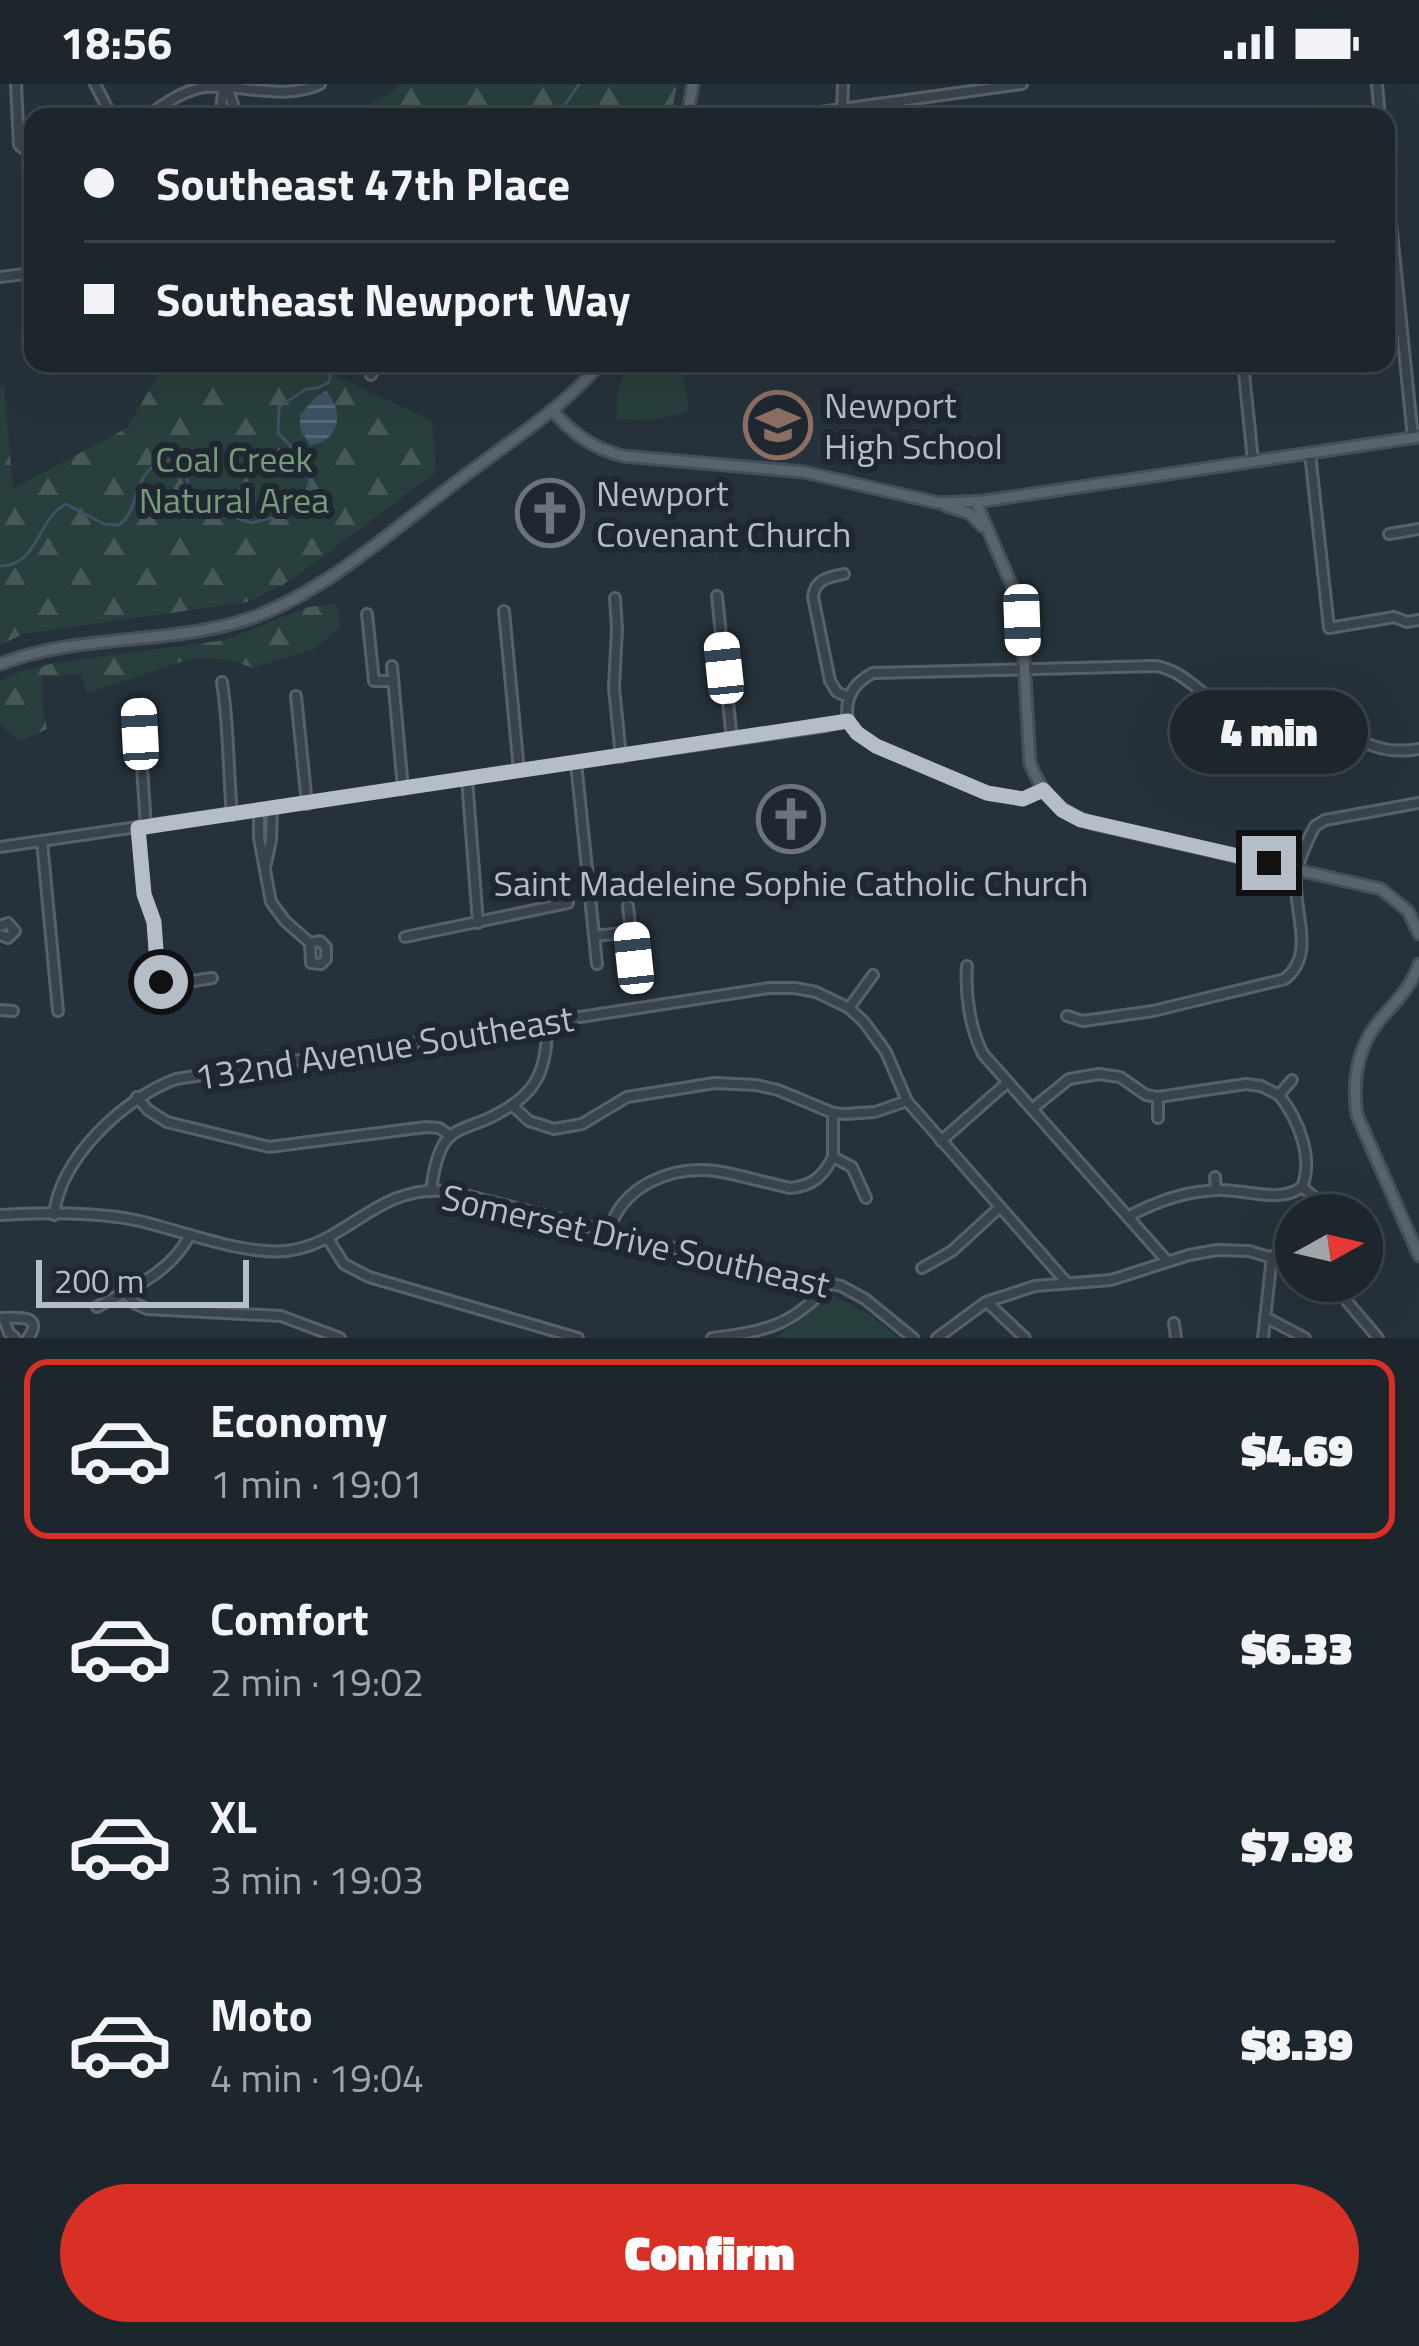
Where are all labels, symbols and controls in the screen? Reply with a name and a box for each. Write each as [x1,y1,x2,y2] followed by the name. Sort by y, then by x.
[60,8,172,76] text: 18:56
[156,149,570,217] text: Southeast 47th Place
[156,265,630,333] text: Southeast Newport Way
[824,377,1003,473] place label: Newport High School
[743,390,813,460] school or university icon: Newport High School
[139,431,329,527] park label: Coal Creek Natural Area
[596,465,851,561] place label: Newport Covenant Church
[515,478,585,548] church icon: Newport Covenant Church
[1003,583,1041,657] car
[702,630,746,706] car
[1170,689,1368,773] callout: 4 min
[120,697,160,771] car
[1221,702,1317,761] text: 4 min
[756,784,826,854] church icon: Saint Madeleine Sophie Catholic Church
[1242,836,1296,890] route end
[494,855,1088,910] place label: Saint Madeleine Sophie Catholic Church
[612,920,656,996] car
[134,955,188,1009] route start
[191,990,578,1104] street label: 132nd Avenue Southeast
[437,1169,836,1311] street label: Somerset Drive Southeast
[1275,1194,1383,1302] north arrow
[1275,1194,1383,1302] map controls
[36,1254,249,1307] scale bar
[54,1256,144,1306] text: 200 m
[210,1386,387,1454] text: Economy
[66,1395,174,1503] icon: car
[1241,1415,1353,1483] text: $4.69
[210,1454,424,1513] text: 1 min · 19:01
[210,1584,369,1652] text: Comfort
[66,1593,174,1701] icon: car
[1241,1613,1353,1681] text: $6.33
[210,1652,424,1711] text: 2 min · 19:02
[210,1782,257,1850] text: XL
[66,1791,174,1899] icon: car
[1241,1811,1353,1879] text: $7.98
[210,1850,424,1909] text: 3 min · 19:03
[210,1980,313,2048] text: Moto
[66,1989,174,2097] icon: car
[1241,2009,1353,2077] text: $8.39
[210,2048,424,2107] text: 4 min · 19:04
[60,2184,1359,2322] button: Confirm

